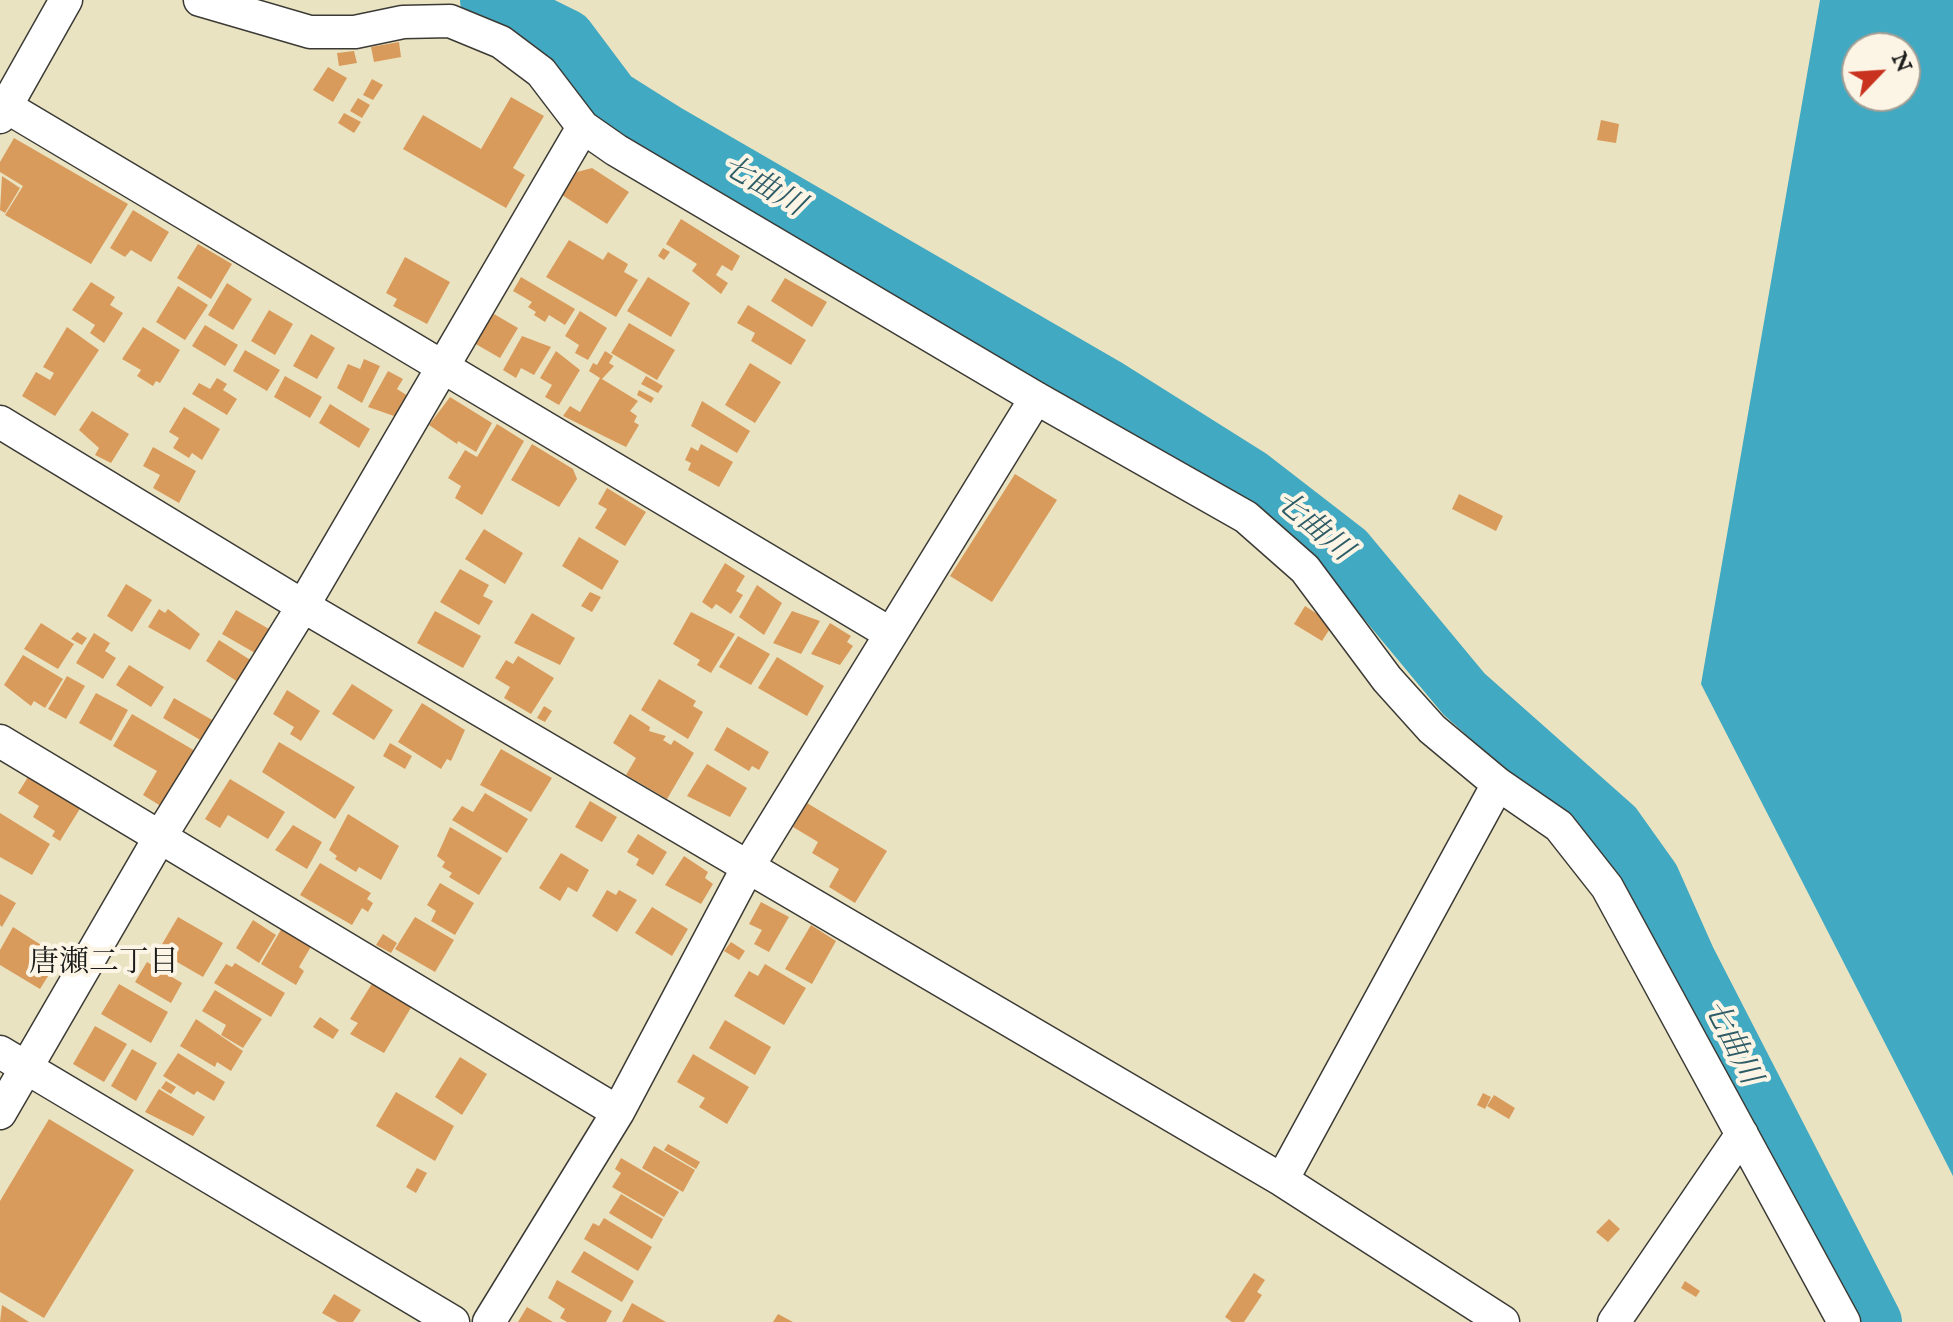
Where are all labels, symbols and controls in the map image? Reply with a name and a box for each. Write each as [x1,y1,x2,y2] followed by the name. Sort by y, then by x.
[1841,32,1921,112] north arrow
[1884,48,1918,77] text: N
[714,150,810,226] water label: 七曲川
[1266,485,1358,571] water label: 七曲川
[29,947,179,983] district label: 唐瀬二丁目
[1694,995,1766,1091] water label: 七曲川

